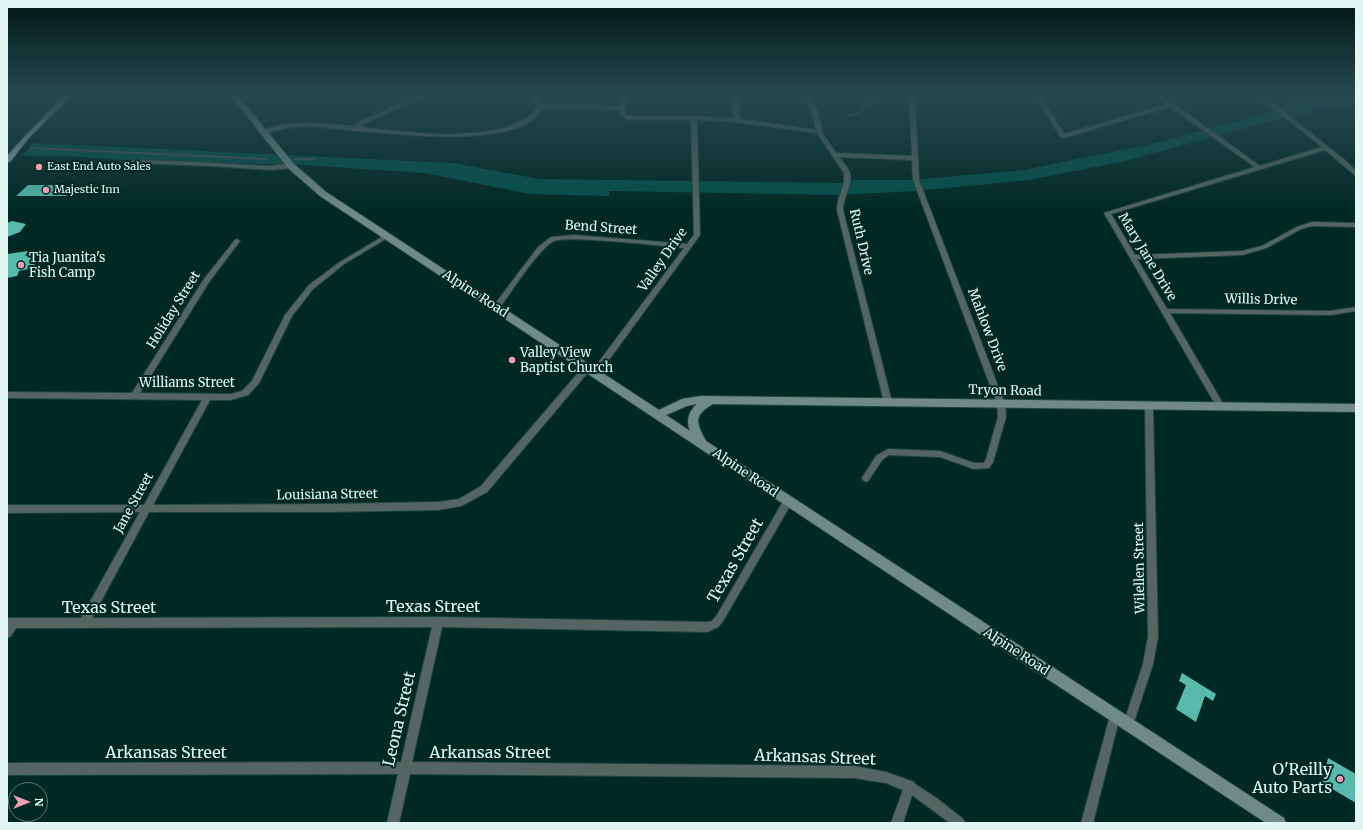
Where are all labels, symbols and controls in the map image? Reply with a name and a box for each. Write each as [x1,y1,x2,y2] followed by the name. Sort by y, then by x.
[47,160,151,174] place label: East End Auto Sales
[34,162,44,172] marker: East End Auto Sales
[54,183,120,197] place label: Majestic Inn
[41,185,51,195] marker: Majestic Inn
[846,207,876,277] street label: Ruth Drive
[1115,210,1179,304] street label: Mary Jane Drive
[564,218,638,238] street label: Bend Street
[635,225,691,295] street label: Valley Drive
[29,250,105,281] place label: Tia Juanita's Fish Camp
[16,260,26,270] marker: Tia Juanita's Fish Camp
[439,267,511,321] street label: Alpine Road
[144,268,204,352] street label: Holiday Street
[964,286,1010,374] street label: Mahlow Drive
[1225,292,1297,308] street label: Willis Drive
[520,345,613,376] place label: Valley View Baptist Church
[507,355,517,365] marker: Valley View Baptist Church
[139,375,235,391] street label: Williams Street
[968,383,1042,399] street label: Tryon Road
[709,445,781,501] street label: Alpine Road
[111,470,157,536] street label: Jane Street
[276,486,378,504] street label: Louisiana Street
[704,515,768,607] street label: Texas Street
[1131,522,1149,614] street label: Wilellen Street
[386,597,480,617] street label: Texas Street
[62,598,156,618] street label: Texas Street
[980,625,1052,679] street label: Alpine Road
[380,670,420,768] street label: Leona Street
[105,743,227,763] street label: Arkansas Street
[429,743,551,763] street label: Arkansas Street
[754,746,876,770] street label: Arkansas Street
[1252,760,1332,798] place label: O'Reilly Auto Parts
[1335,774,1345,784] marker: O'Reilly Auto Parts
[8,782,48,822] north arrow
[32,798,46,806] text: N

